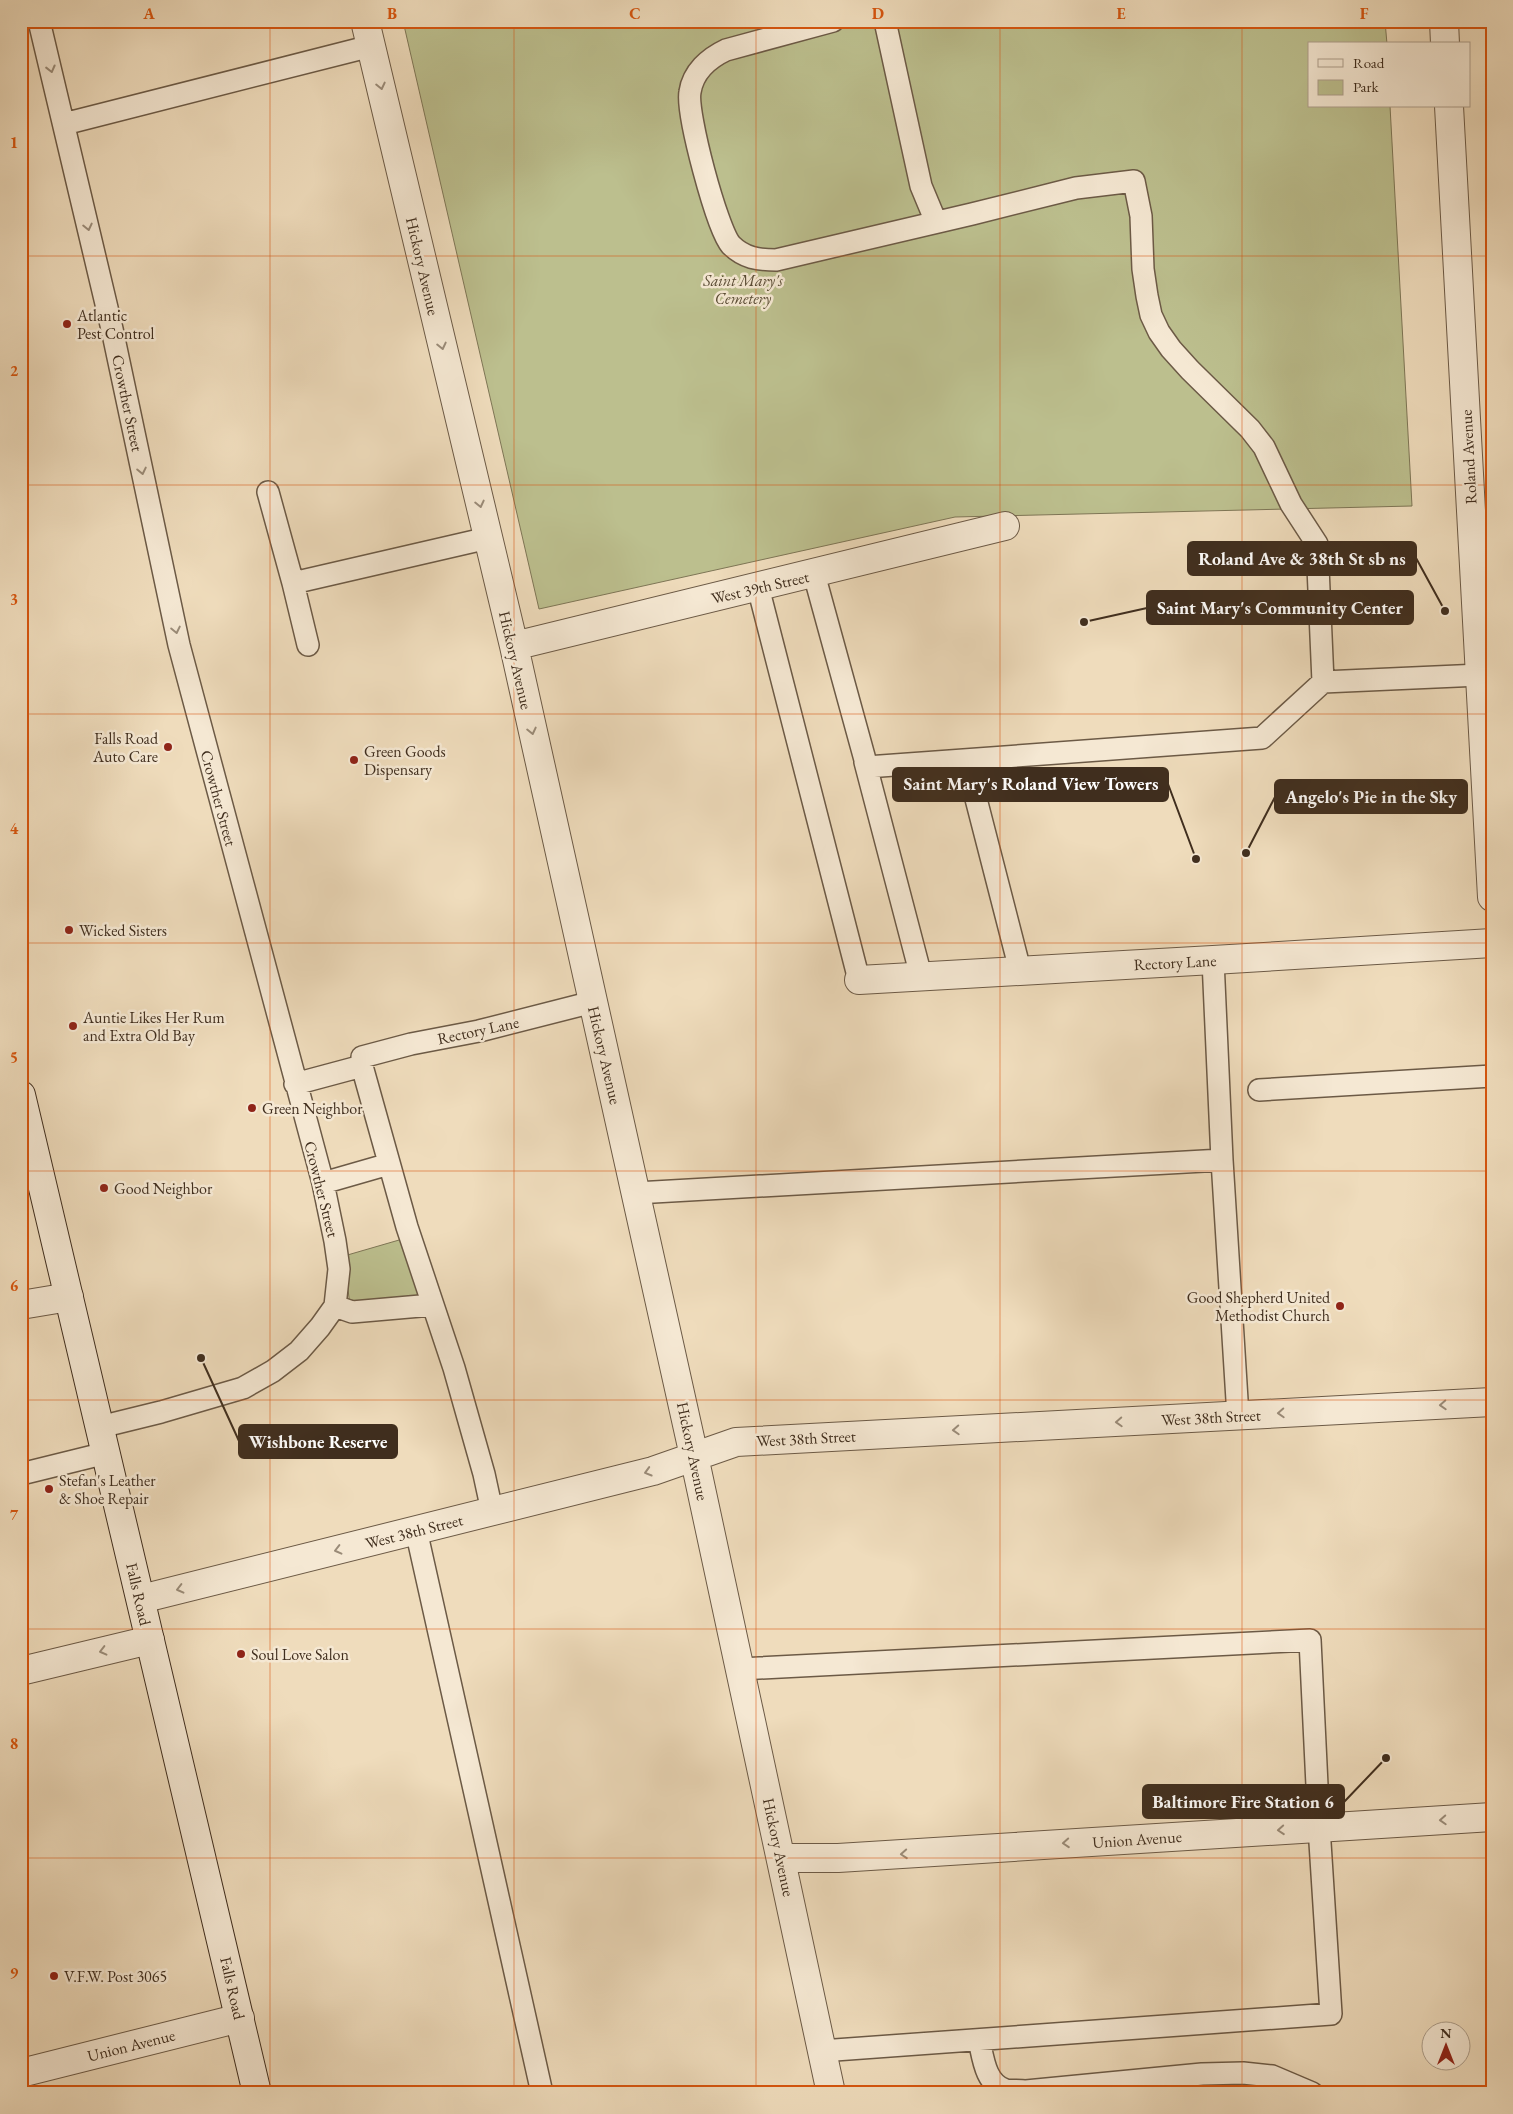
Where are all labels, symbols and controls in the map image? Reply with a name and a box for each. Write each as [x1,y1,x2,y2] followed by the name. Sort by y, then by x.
[142,3,155,24] text: A
[387,3,397,24] text: B
[629,3,641,24] text: C
[872,3,884,24] text: D
[1116,3,1126,24] text: E
[1360,3,1369,24] text: F
[1308,42,1470,108] legend
[1353,53,1385,72] text: Road
[45,64,55,72] one-way arrow
[1353,77,1380,96] text: Park
[375,81,386,90] one-way arrow
[10,132,18,153] text: 1
[401,215,444,317] street label: Hickory Avenue
[82,222,93,231] one-way arrow
[702,270,783,309] park label: Saint Mary's Cemetery
[76,305,154,344] place label: Atlantic Pest Control
[61,318,73,330] marker: Atlantic Pest Control
[436,341,447,350] one-way arrow
[107,353,148,453] street label: Crowther Street
[10,360,19,381] text: 2
[1456,409,1481,505] street label: Roland Avenue
[136,466,147,475] one-way arrow
[474,500,485,509] one-way arrow
[1188,542,1416,575] callout: Roland Ave & 38th St sb ns
[1198,547,1406,570] text: Roland Ave & 38th St sb ns
[709,566,811,609] street label: West 39th Street
[10,589,18,610] text: 3
[1147,591,1413,624] callout: Saint Mary's Community Center
[1157,596,1404,619] text: Saint Mary's Community Center
[494,609,537,711] street label: Hickory Avenue
[170,625,181,634] one-way arrow
[527,726,537,735] one-way arrow
[92,728,159,767] place label: Falls Road Auto Care
[162,741,174,753] marker: Falls Road Auto Care
[364,741,446,780] place label: Green Goods Dispensary
[196,748,241,848] street label: Crowther Street
[348,754,360,766] marker: Green Goods Dispensary
[893,768,1168,801] callout: Saint Mary's Roland View Towers
[904,772,1158,795] text: Saint Mary's Roland View Towers
[1275,780,1467,813] callout: Angelo's Pie in the Sky
[1284,785,1457,808] text: Angelo's Pie in the Sky
[10,818,19,839] text: 4
[79,920,167,941] place label: Wicked Sisters
[63,924,75,936] marker: Wicked Sisters
[1133,950,1217,975] street label: Rectory Lane
[583,1004,626,1106] street label: Hickory Avenue
[82,1007,225,1046] place label: Auntie Likes Her Rum and Extra Old Bay
[435,1012,521,1049] street label: Rectory Lane
[67,1020,79,1032] marker: Auntie Likes Her Rum and Extra Old Bay
[10,1047,18,1068] text: 5
[262,1098,363,1119] place label: Green Neighbor
[246,1102,258,1114] marker: Green Neighbor
[299,1139,344,1239] street label: Crowther Street
[114,1178,213,1199] place label: Good Neighbor
[98,1182,110,1194] marker: Good Neighbor
[10,1275,19,1296] text: 6
[1187,1287,1331,1326] place label: Good Shepherd United Methodist Church
[1334,1300,1346,1312] marker: Good Shepherd United Methodist Church
[1439,1399,1447,1410] one-way arrow
[672,1400,713,1502] street label: Hickory Avenue
[1161,1404,1261,1431] street label: West 38th Street
[1277,1408,1285,1419] one-way arrow
[1114,1417,1122,1427] one-way arrow
[239,1425,397,1458] callout: Wishbone Reserve
[756,1425,856,1452] street label: West 38th Street
[952,1425,960,1436] one-way arrow
[249,1430,388,1453] text: Wishbone Reserve
[644,1466,653,1477] one-way arrow
[59,1470,156,1509] place label: Stefan's Leather & Shoe Repair
[43,1483,55,1495] marker: Stefan's Leather & Shoe Repair
[10,1504,19,1525] text: 7
[363,1509,465,1554] street label: West 38th Street
[333,1544,342,1555] one-way arrow
[121,1561,156,1628] street label: Falls Road
[176,1583,185,1594] one-way arrow
[251,1644,349,1665] place label: Soul Love Salon
[98,1645,107,1656] one-way arrow
[235,1648,247,1660] marker: Soul Love Salon
[10,1733,18,1754] text: 8
[1143,1785,1344,1818] callout: Baltimore Fire Station 6
[1152,1790,1334,1813] text: Baltimore Fire Station 6
[758,1796,799,1898] street label: Hickory Avenue
[1439,1815,1447,1826] one-way arrow
[1277,1824,1285,1835] one-way arrow
[1092,1826,1182,1853] street label: Union Avenue
[1062,1838,1070,1849] one-way arrow
[900,1848,908,1859] one-way arrow
[215,1955,250,2022] street label: Falls Road
[10,1962,19,1983] text: 9
[64,1966,167,1987] place label: V.F.W. Post 3065
[48,1970,60,1982] marker: V.F.W. Post 3065
[1420,2022,1470,2072] north arrow
[85,2024,177,2067] street label: Union Avenue
[1440,2024,1452,2042] text: N

